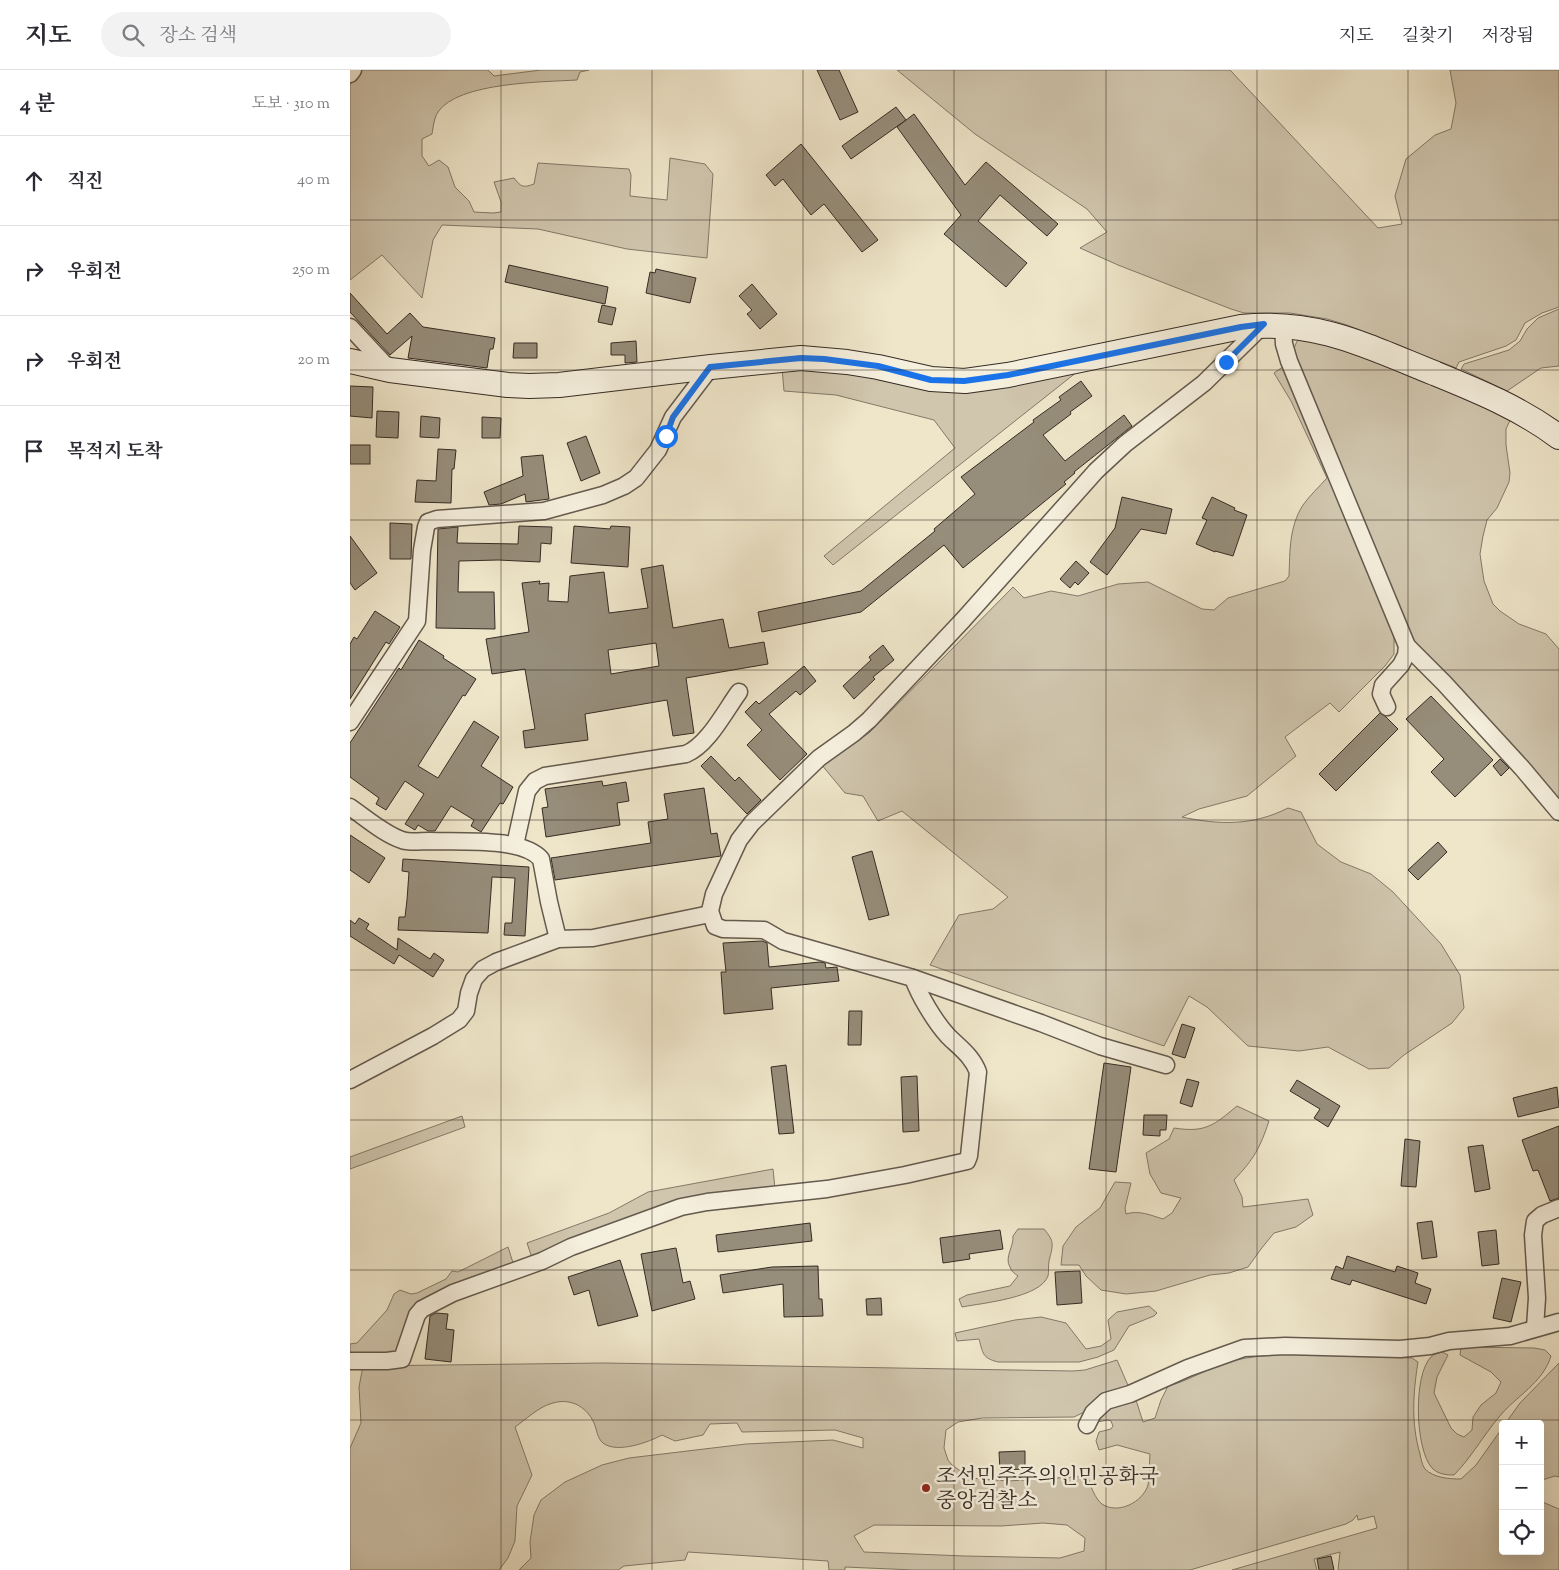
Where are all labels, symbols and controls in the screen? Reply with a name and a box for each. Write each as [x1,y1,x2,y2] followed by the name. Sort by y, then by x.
[101,12,451,57] search box
[25,20,71,54] text: 지도
[119,21,147,49] icon: search
[159,23,237,50] text: 장소 검색
[1339,24,1374,50] text: 지도
[1402,24,1454,50] text: 길찾기
[1482,24,1534,50] text: 저장됨
[20,90,55,120] text: 4 분
[251,93,330,116] text: 도보 · 310 m
[20,167,48,195] icon: ahead
[67,169,104,196] text: 직진
[297,169,330,192] text: 40 m
[20,257,48,285] icon: right
[67,259,122,286] text: 우회전
[292,259,330,282] text: 250 m
[20,347,48,375] icon: right
[67,349,122,376] text: 우회전
[297,349,330,372] text: 20 m
[1215,351,1238,374] route end
[655,425,678,448] route start
[20,437,48,465] icon: arrive
[67,439,163,466] text: 목적지 도착
[1499,1420,1544,1555] map controls
[1499,1420,1544,1465] button: +
[936,1463,1159,1517] place label: 조선민주주의인민공화국 중앙검찰소
[1499,1465,1544,1510] button: −
[920,1482,932,1494] marker: 조선민주주의인민공화국 중앙검찰소
[1499,1510,1544,1555] button: locate

